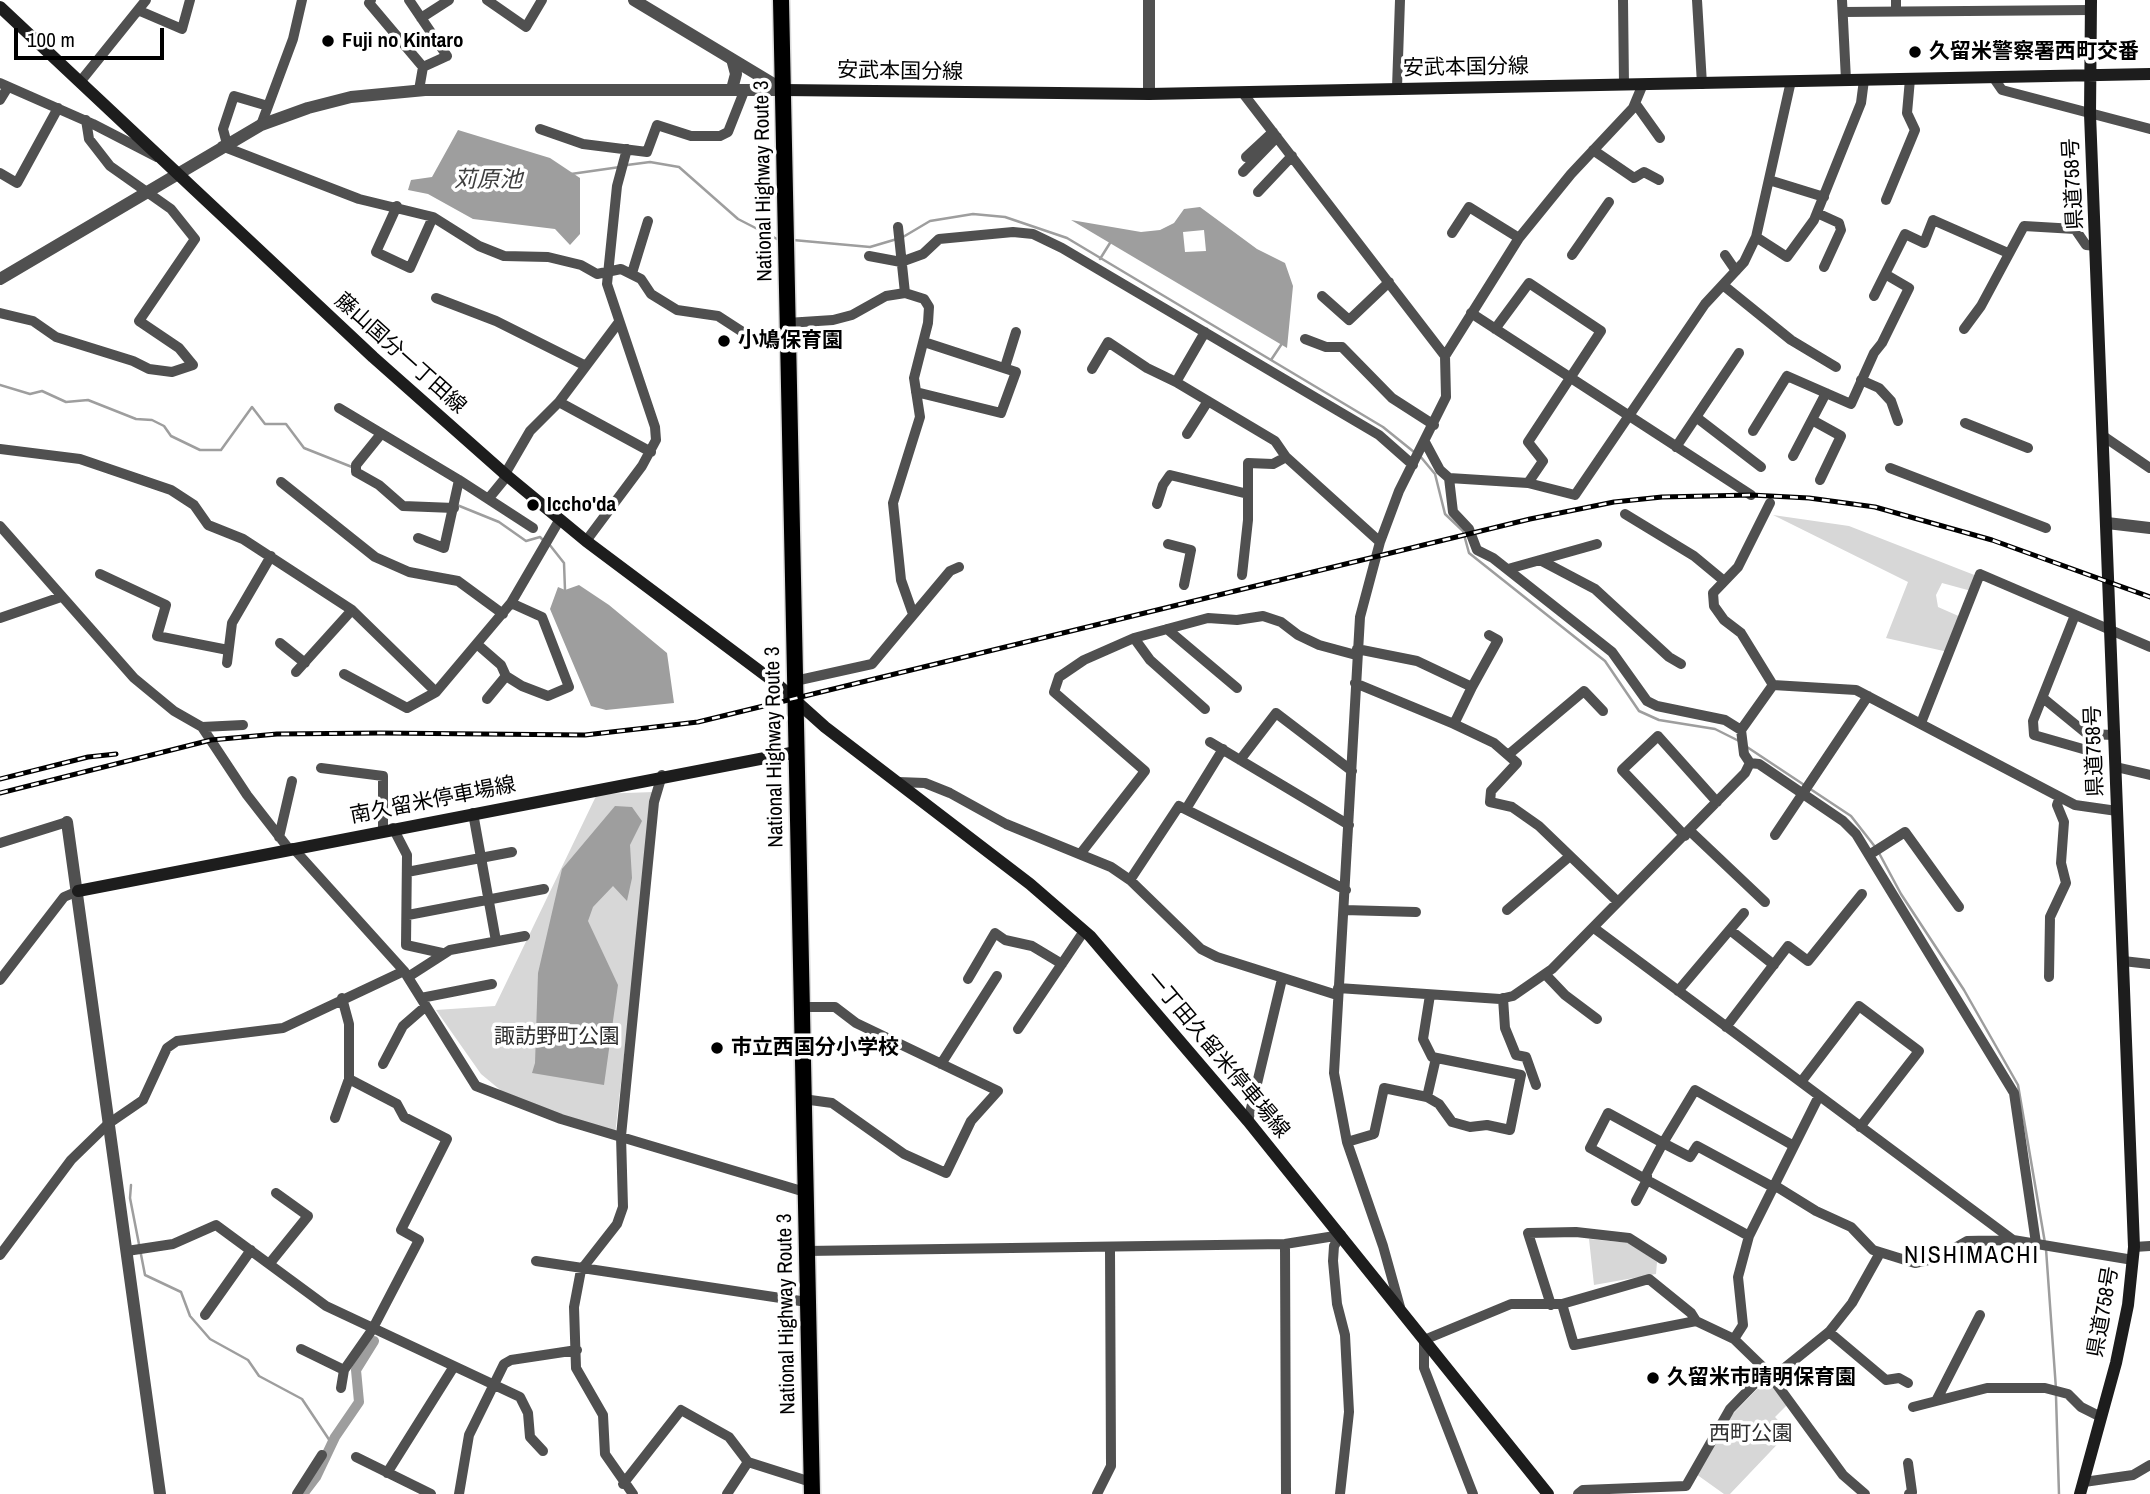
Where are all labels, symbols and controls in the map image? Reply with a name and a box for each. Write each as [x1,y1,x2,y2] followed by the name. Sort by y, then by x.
[18,14,168,58] scale bar
[27,25,75,54] text: 100 m
[342,28,464,54] place label: Fuji no Kintaro
[320,33,336,49] marker: Fuji no Kintaro
[1929,39,2139,65] place label: 久留米警察署西町交番
[1907,44,1923,60] marker: 久留米警察署西町交番
[1403,54,1529,82] street label: 安武本国分線
[837,58,963,86] street label: 安武本国分線
[750,80,778,282] street label: National Highway Route 3
[2059,138,2089,230] street label: 県道758号
[454,167,522,195] water label: 苅原池
[329,288,471,420] street label: 藤山国分一丁田線
[738,328,843,354] place label: 小鳩保育園
[716,333,732,349] marker: 小鳩保育園
[547,492,616,518] place label: Iccho'da
[525,497,541,513] marker: Iccho'da
[761,646,789,848] street label: National Highway Route 3
[2081,705,2109,797] street label: 県道758号
[348,773,518,829] street label: 南久留米停車場線
[1140,966,1294,1144] street label: 一丁田久留米停車場線
[494,1024,620,1050] park label: 諏訪野町公園
[731,1035,899,1061] place label: 市立西国分小学校
[709,1040,725,1056] marker: 市立西国分小学校
[773,1213,801,1415] street label: National Highway Route 3
[1905,1243,2039,1271] district label: NISHIMACHI
[2084,1265,2124,1359] street label: 県道758号
[1667,1365,1856,1391] place label: 久留米市晴明保育園
[1645,1370,1661,1386] marker: 久留米市晴明保育園
[1709,1421,1793,1447] park label: 西町公園

